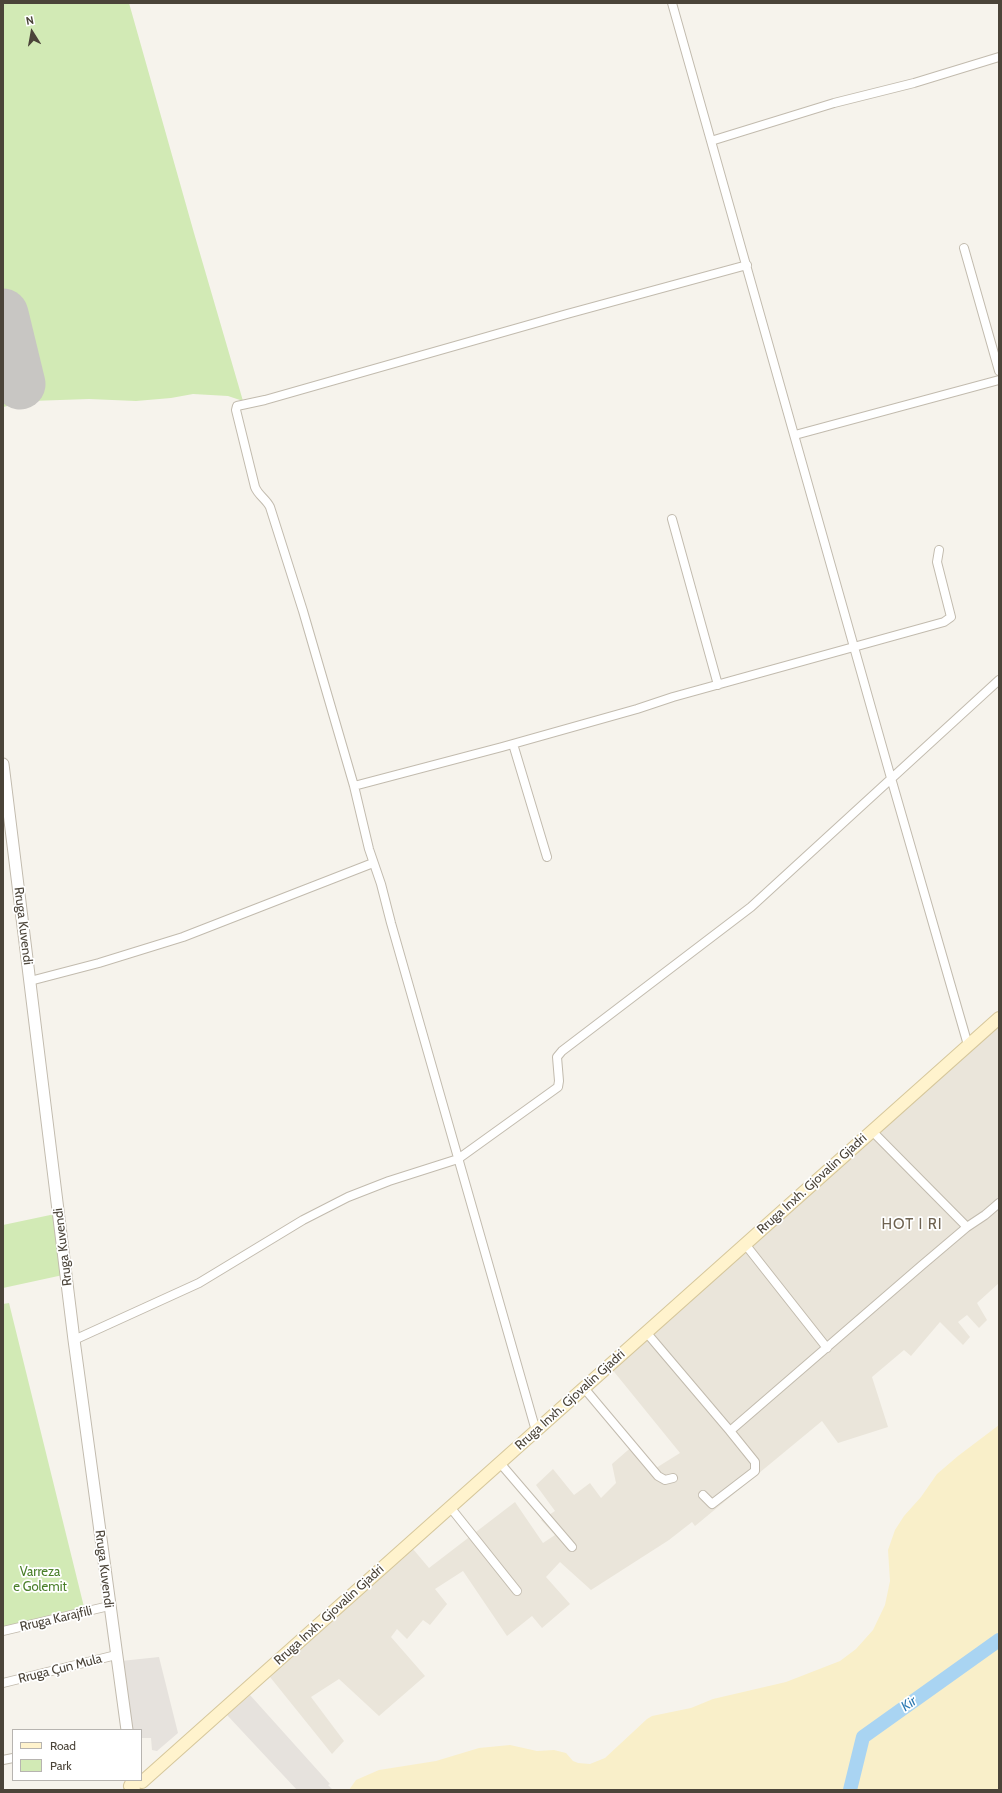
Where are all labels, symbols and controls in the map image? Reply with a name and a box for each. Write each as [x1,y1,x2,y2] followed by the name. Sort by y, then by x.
[12,12,52,52] north arrow
[25,13,35,28] text: N
[10,886,36,966] street label: Rruga Kuvendi
[754,1131,870,1237] street label: Rruga Inxh. Gjovalin Gjadri
[50,1207,76,1287] street label: Rruga Kuvendi
[881,1216,943,1234] district label: HOT I RI
[512,1347,628,1453] street label: Rruga Inxh. Gjovalin Gjadri
[91,1529,117,1609] street label: Rruga Kuvendi
[271,1562,387,1668] street label: Rruga Inxh. Gjovalin Gjadri
[13,1564,67,1595] park label: Varreza e Golemit
[18,1603,94,1635] street label: Rruga Karajfili
[17,1651,103,1687] street label: Rruga Çun Mula
[898,1693,920,1715] water label: Kir
[12,1729,142,1781] legend
[50,1738,76,1753] text: Road
[50,1758,72,1773] text: Park

